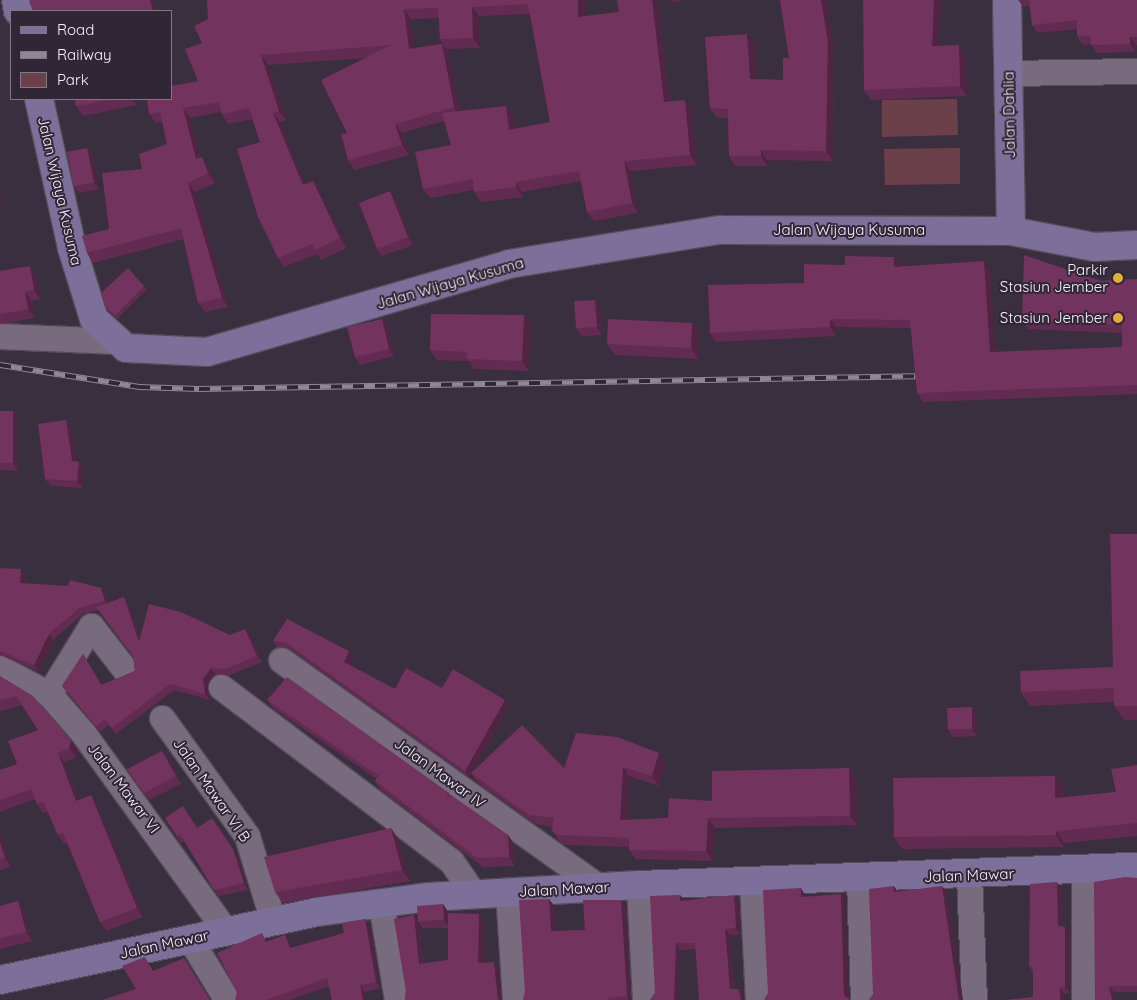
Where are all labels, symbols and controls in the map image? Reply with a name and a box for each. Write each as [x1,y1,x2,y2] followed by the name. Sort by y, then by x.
[10,10,172,100] legend
[57,20,94,39] text: Road
[57,45,112,64] text: Railway
[57,70,89,89] text: Park
[999,71,1019,159] street label: Jalan Dahlia
[34,115,86,267] street label: Jalan Wijaya Kusuma
[773,221,925,239] street label: Jalan Wijaya Kusuma
[374,253,526,313] street label: Jalan Wijaya Kusuma
[1000,260,1108,295] place label: Parkir Stasiun Jember
[1112,272,1124,284] marker: Parkir Stasiun Jember
[1000,309,1108,327] place label: Stasiun Jember
[1112,312,1124,324] marker: Stasiun Jember
[391,734,489,812] street label: Jalan Mawar IV
[170,735,254,845] street label: Jalan Mawar VI B
[84,739,164,837] street label: Jalan Mawar VI
[923,864,1015,886] street label: Jalan Mawar
[518,878,610,900] street label: Jalan Mawar
[118,926,210,962] street label: Jalan Mawar

